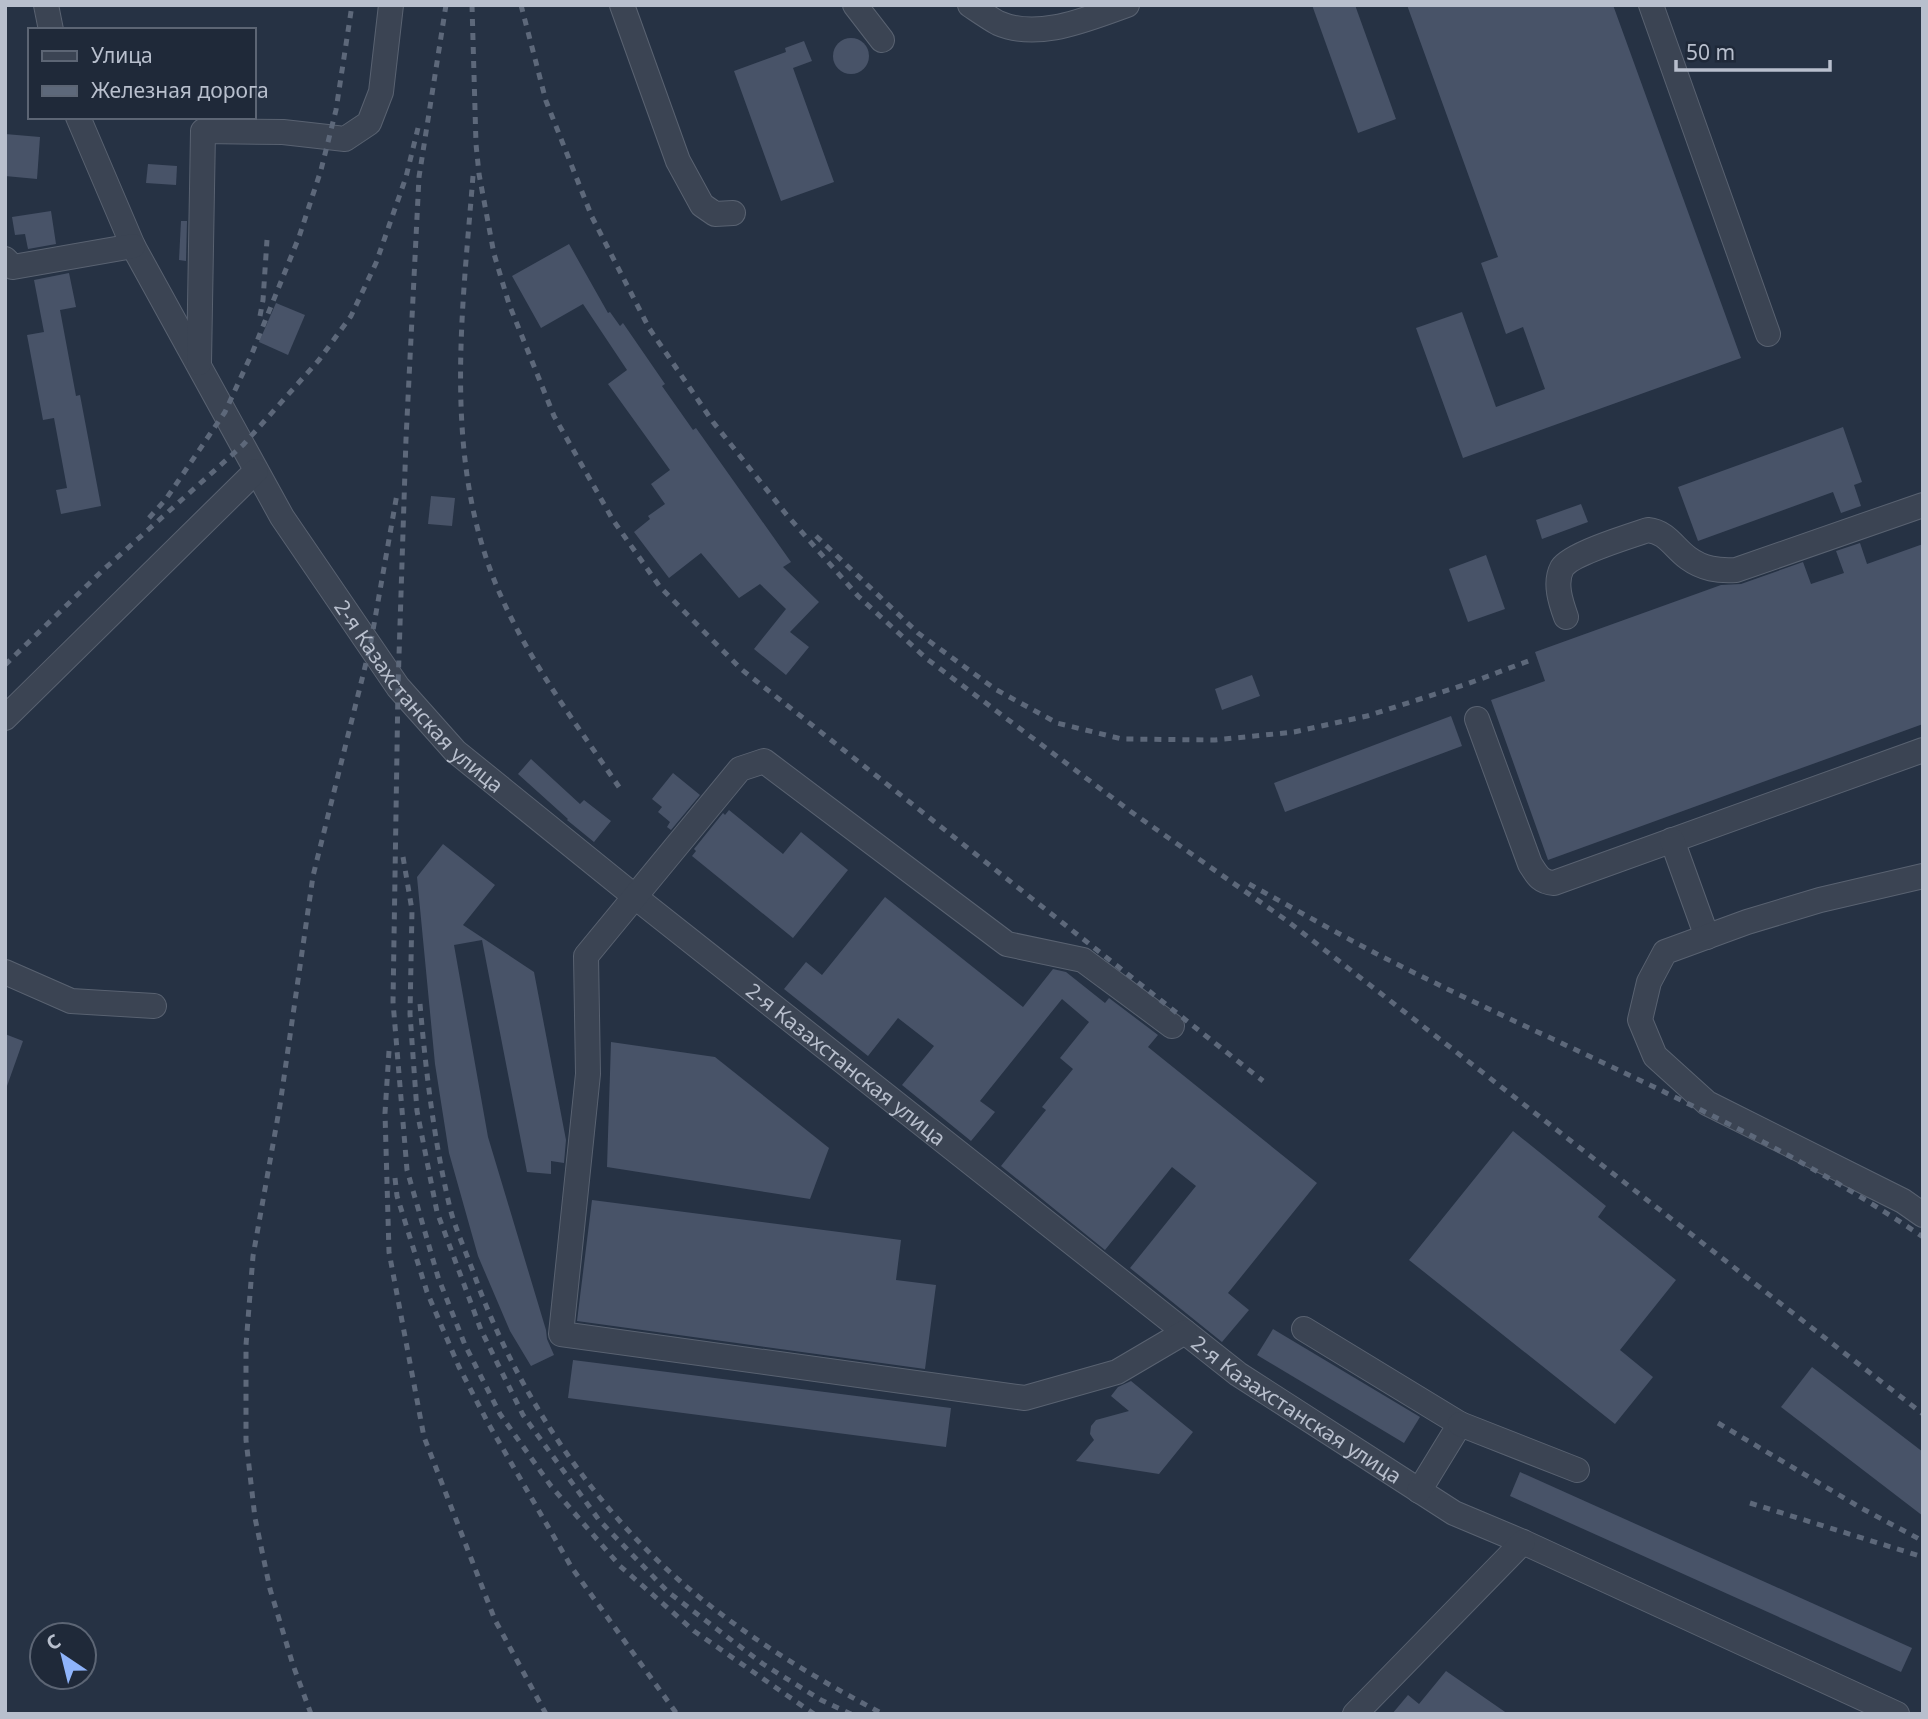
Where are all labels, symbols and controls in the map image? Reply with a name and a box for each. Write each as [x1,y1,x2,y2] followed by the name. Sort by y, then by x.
[28,28,256,119] legend
[1676,28,1830,72] scale bar
[1686,38,1735,66] text: 50 m
[91,41,153,69] text: Улица
[91,76,269,104] text: Железная дорога
[328,594,509,799] street label: 2-я Казахстанская улица
[740,976,952,1152] street label: 2-я Казахстанская улица
[1186,1329,1407,1490] street label: 2-я Казахстанская улица
[28,1621,98,1691] north arrow
[41,1628,66,1656] text: С

